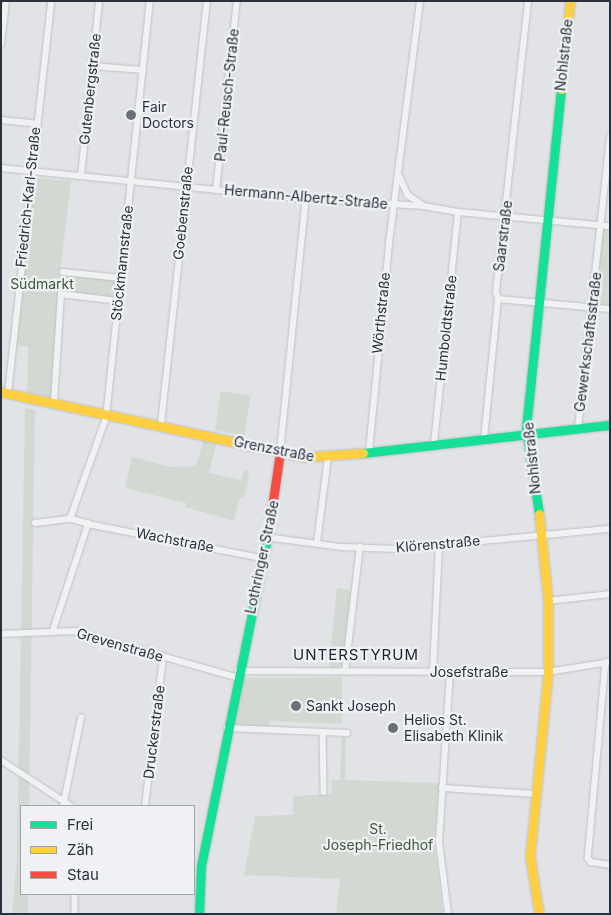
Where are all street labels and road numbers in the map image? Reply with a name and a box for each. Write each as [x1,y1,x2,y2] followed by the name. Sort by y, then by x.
[552,18,576,92] street label: Nohlstraße
[212,28,242,162] street label: Paul-Reusch-Straße
[76,33,104,145] street label: Gutenbergstraße
[12,126,44,268] street label: Friedrich-Karl-Straße
[170,165,196,261] street label: Goebenstraße
[223,181,389,213] street label: Hermann-Albertz-Straße
[490,199,516,273] street label: Saarstraße
[108,204,136,322] street label: Stöckmannstraße
[368,271,394,355] street label: Wörthstraße
[571,271,605,413] street label: Gewerkschaftsstraße
[432,274,460,382] street label: Humboldtstraße
[520,421,544,495] street label: Nohlstraße
[232,433,316,465] street label: Grenzstraße
[242,499,282,615] street label: Lothringer Straße
[135,524,215,556] street label: Wachstraße
[395,532,481,556] street label: Klörenstraße
[75,625,165,665] street label: Grevenstraße
[430,664,508,680] street label: Josefstraße
[140,684,168,780] street label: Druckerstraße

